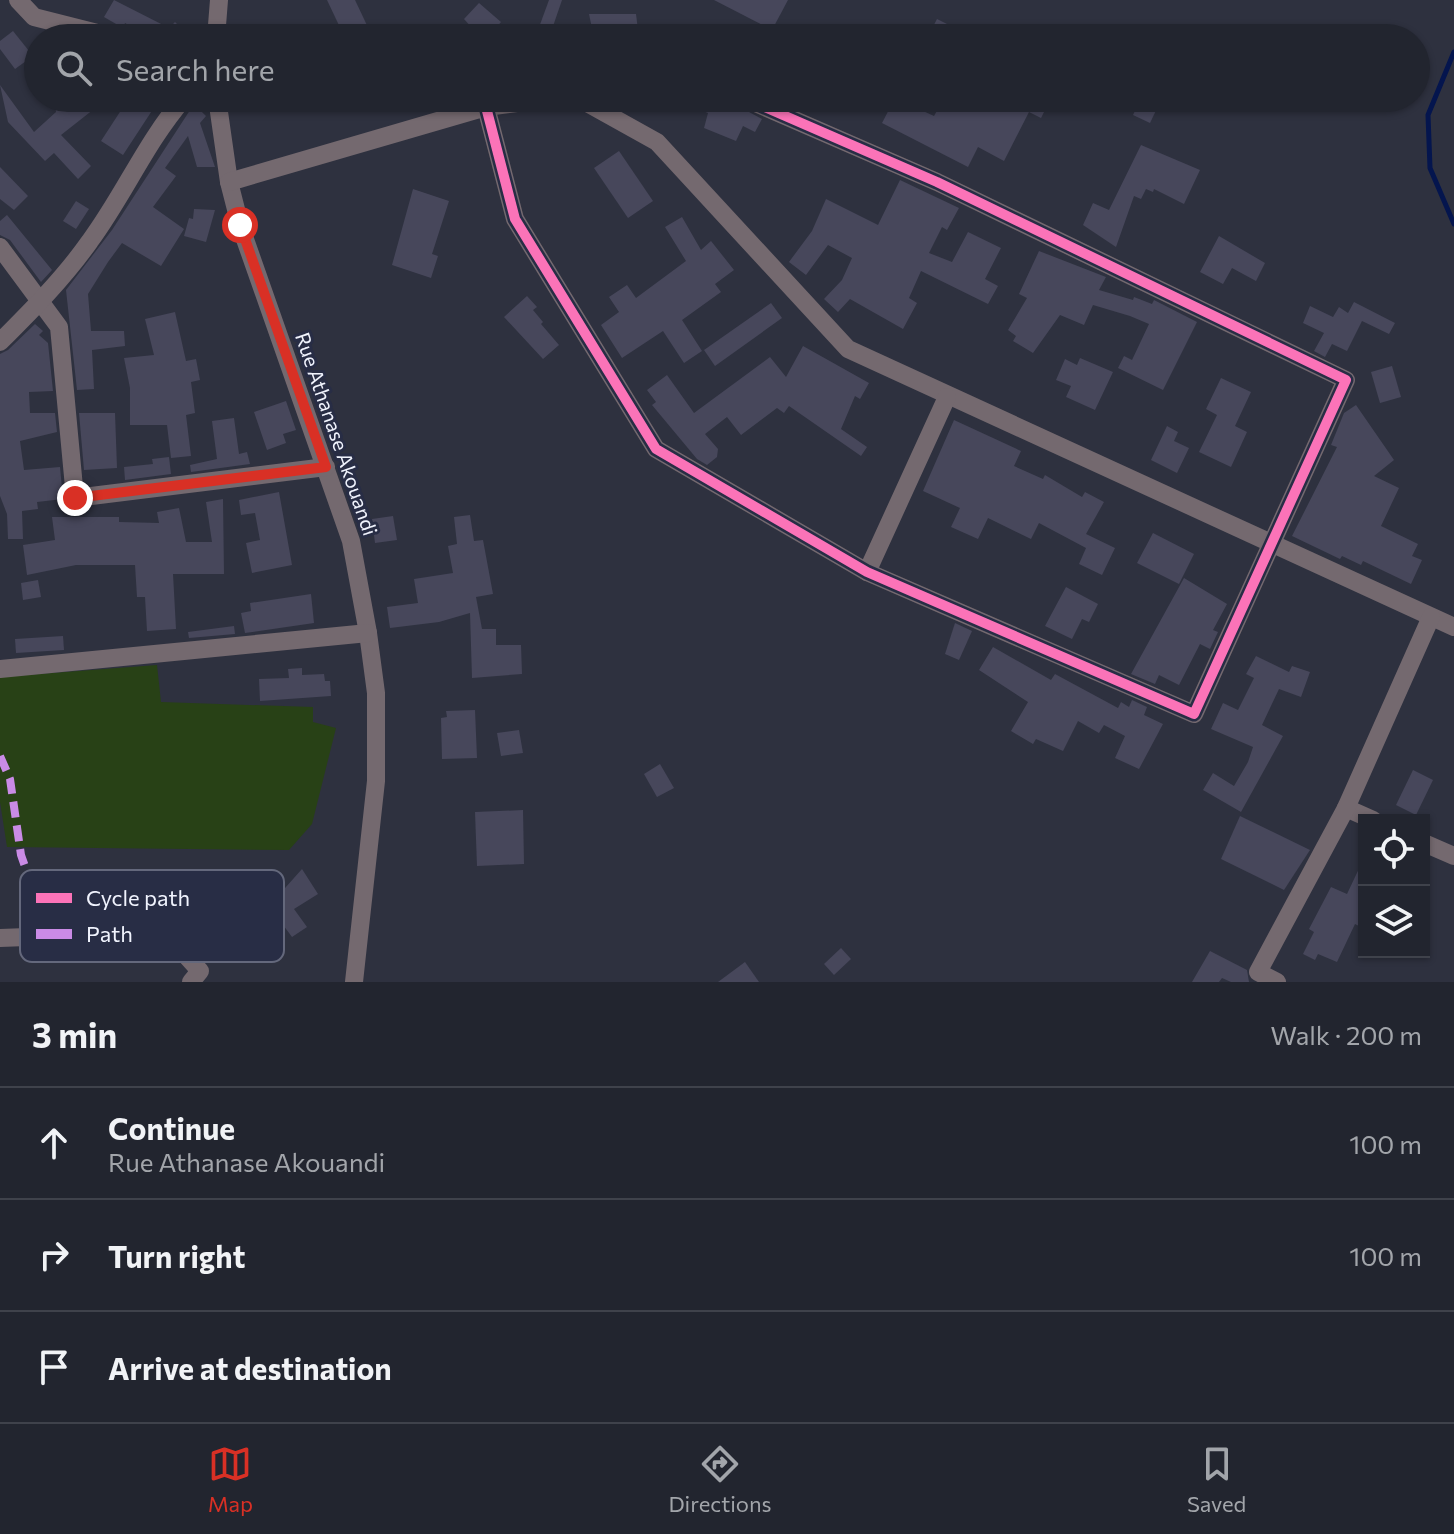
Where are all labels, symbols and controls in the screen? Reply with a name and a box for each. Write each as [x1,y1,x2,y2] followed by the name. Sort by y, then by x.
[24,24,1430,112] search box
[52,46,96,90] icon: search
[116,50,275,87] text: Search here
[222,207,258,243] route start
[291,329,383,538] street label: Rue Athanase Akouandi
[57,480,93,516] route end
[1358,814,1430,958] map controls
[1358,814,1430,886] button: locate
[20,870,284,962] legend
[86,884,190,911] text: Cycle path
[1358,886,1430,958] button: layers
[86,920,133,947] text: Path
[32,1013,117,1055] text: 3 min
[1271,1019,1422,1050] text: Walk · 200 m
[108,1109,235,1146] text: Continue
[32,1121,76,1165] icon: ahead
[1349,1128,1422,1159] text: 100 m
[108,1146,385,1177] text: Rue Athanase Akouandi
[32,1233,76,1277] icon: right
[108,1237,245,1274] text: Turn right
[1349,1240,1422,1271] text: 100 m
[32,1345,76,1389] icon: arrive
[108,1349,392,1386] text: Arrive at destination
[208,1442,253,1517] tab: Map
[668,1442,772,1517] tab: Directions
[1187,1442,1246,1517] tab: Saved

